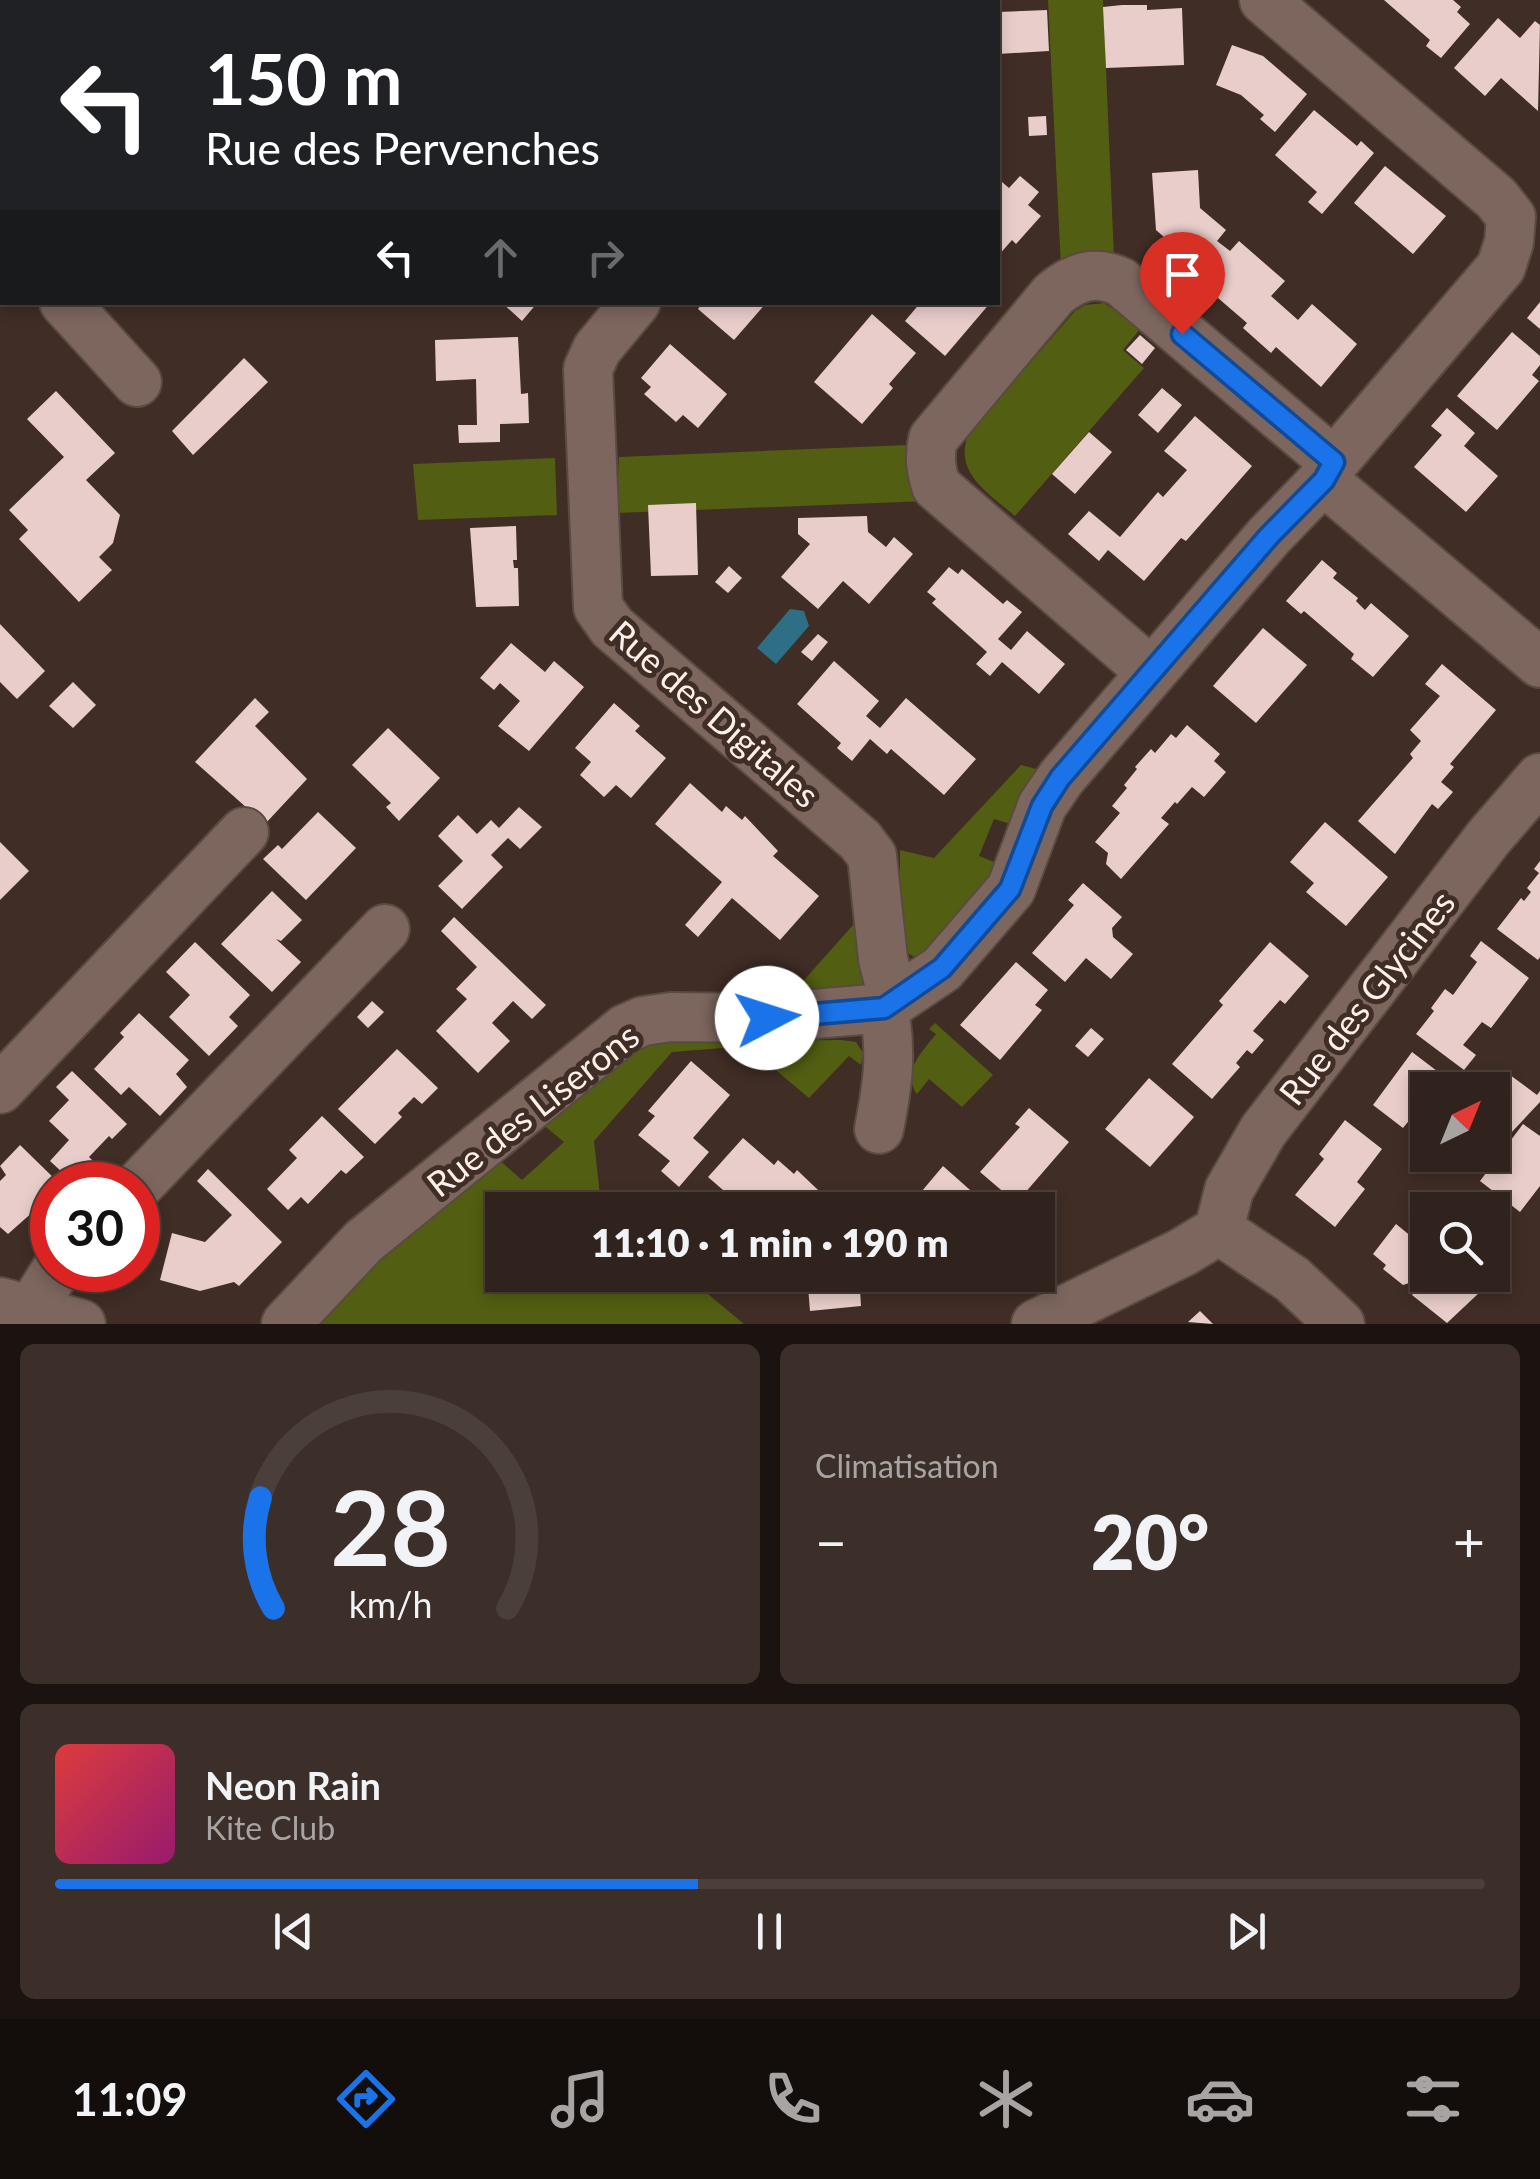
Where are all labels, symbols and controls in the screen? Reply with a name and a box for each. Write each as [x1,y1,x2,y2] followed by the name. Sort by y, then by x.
[205,36,402,120] text: 150 m
[40,40,170,170] icon: left
[205,121,600,175] text: Rue des Pervenches
[368,230,423,285] icon: left
[473,230,528,285] icon: ahead
[578,230,633,285] icon: right
[1140,232,1225,335] pin
[1155,247,1210,302] icon: arrive
[602,611,828,815] street label: Rue des Digitales
[1269,882,1463,1112] street label: Rue des Glycines
[715,966,819,1070] position arrow
[418,1013,646,1205] street label: Rue des Liserons
[1410,1072,1510,1172] north arrow
[1410,1072,1510,1292] map controls
[30,1162,160,1292] speed limit sign: 30
[1410,1192,1510,1292] button: search
[591,1219,949,1265] text: 11:10 · 1 min · 190 m
[815,1446,999,1485] text: Climatisation
[330,1463,450,1588] text: 28
[1091,1496,1209,1586] text: 20°
[815,1508,847,1574] text: −
[1453,1508,1485,1574] text: +
[348,1583,432,1626] text: km/h
[205,1762,381,1808] text: Neon Rain
[205,1808,335,1847] text: Kite Club
[266,1904,321,1959] icon: previous
[742,1904,797,1959] icon: pause
[1219,1904,1274,1959] icon: next
[331,2064,401,2134] icon: directions
[545,2064,615,2134] icon: music
[758,2064,828,2134] icon: phone
[971,2064,1041,2134] icon: climate
[1185,2064,1255,2134] icon: car
[1398,2064,1468,2134] icon: filters
[72,2072,188,2126] text: 11:09

